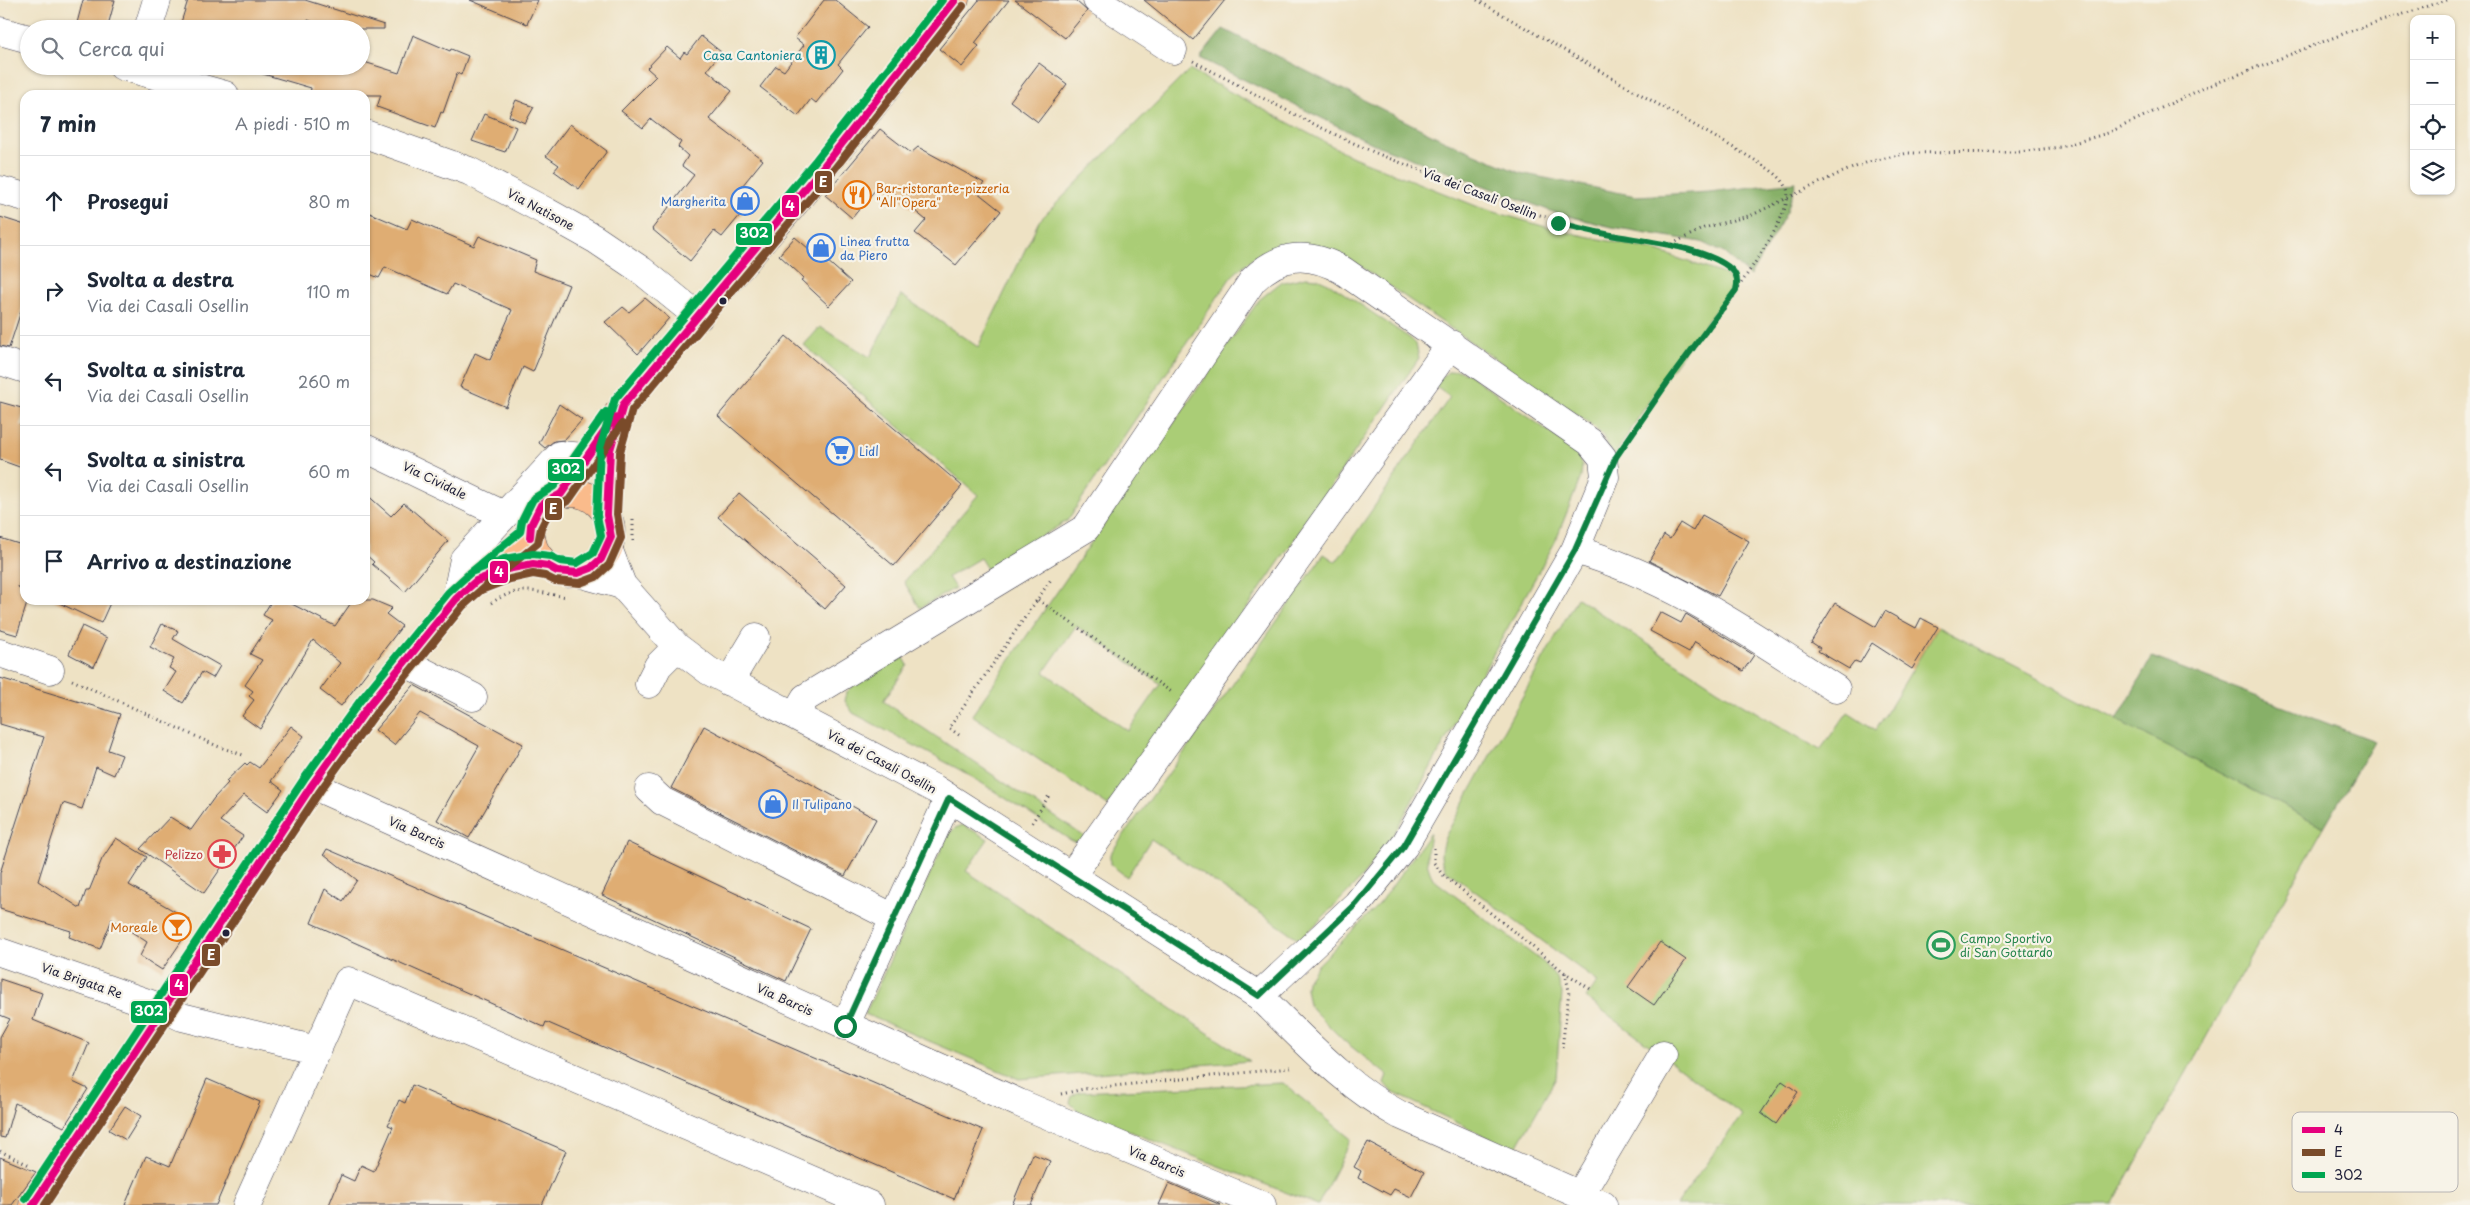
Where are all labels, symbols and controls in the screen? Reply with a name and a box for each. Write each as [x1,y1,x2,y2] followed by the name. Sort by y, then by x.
[2410,15,2455,195] map controls
[2410,15,2455,60] button: +
[20,20,370,75] search box
[38,34,66,62] icon: search
[78,34,165,62] text: Cerca qui
[806,40,836,70] building icon: Casa Cantoniera
[703,46,803,64] place label: Casa Cantoniera
[2410,60,2455,105] button: −
[2410,105,2455,150] button: locate
[40,107,96,139] text: 7 min
[235,111,350,135] text: A piedi · 510 m
[2410,150,2455,195] button: layers
[1420,163,1540,223] street label: Via dei Casali Osellin
[814,170,833,194] line badge: E
[819,171,828,192] text: E
[876,179,1010,211] place label: Bar-ristorante-pizzeria "All"Opera"
[842,180,872,210] restaurant icon: Bar-ristorante-pizzeria "All"Opera"
[504,184,578,234] street label: Via Natisone
[730,186,760,216] shop icon: Margherita
[40,187,68,215] icon: ahead
[87,187,169,215] text: Prosegui
[308,189,350,213] text: 80 m
[661,192,726,210] place label: Margherita
[781,194,800,218] line badge: 4
[785,195,795,216] text: 4
[1547,212,1570,235] route end
[735,222,773,246] line badge: 302
[740,222,769,243] text: 302
[840,232,910,264] place label: Linea frutta da Piero
[806,233,836,263] shop icon: Linea frutta da Piero
[87,265,234,293] text: Svolta a destra
[40,277,68,305] icon: right
[307,279,350,303] text: 110 m
[87,293,249,317] text: Via dei Casali Osellin
[718,296,728,306] unlabelled marker
[87,355,245,383] text: Svolta a sinistra
[40,367,68,395] icon: left
[298,369,350,393] text: 260 m
[87,383,249,407] text: Via dei Casali Osellin
[825,436,855,466] supermarket icon: Lidl
[859,442,879,460] place label: Lidl
[87,445,245,473] text: Svolta a sinistra
[40,457,68,485] icon: left
[400,457,471,503] street label: Via Cividale
[547,458,585,482] line badge: 302
[552,458,581,479] text: 302
[308,459,350,483] text: 60 m
[87,473,249,497] text: Via dei Casali Osellin
[544,497,563,521] line badge: E
[549,498,558,519] text: E
[40,547,68,575] icon: arrive
[87,547,292,575] text: Arrivo a destinazione
[489,560,509,584] line badge: 4
[494,561,504,582] text: 4
[824,725,940,797] street label: Via dei Casali Osellin
[758,789,788,819] shop icon: Il Tulipano
[792,795,852,813] place label: Il Tulipano
[386,812,449,853] street label: Via Barcis
[207,839,237,869] pharmacy icon: Pelizzo
[165,845,203,863] place label: Pelizzo
[162,912,192,942] bar icon: Moreale
[110,918,158,936] place label: Moreale
[221,928,231,938] unlabelled marker
[1960,929,2053,961] place label: Campo Sportivo di San Gottardo
[1926,930,1956,960] sports icon: Campo Sportivo di San Gottardo
[201,943,221,967] line badge: E
[207,944,216,965] text: E
[39,958,125,1002] street label: Via Brigata Re
[169,973,189,997] line badge: 4
[174,974,184,995] text: 4
[754,979,817,1020] street label: Via Barcis
[130,1000,168,1024] line badge: 302
[135,1000,164,1021] text: 302
[834,1015,857,1038] route start
[2292,1112,2458,1192] legend
[2334,1119,2343,1140] text: 4
[1126,1141,1189,1181] street label: Via Barcis
[2334,1141,2343,1162] text: E
[2334,1164,2363,1185] text: 302

